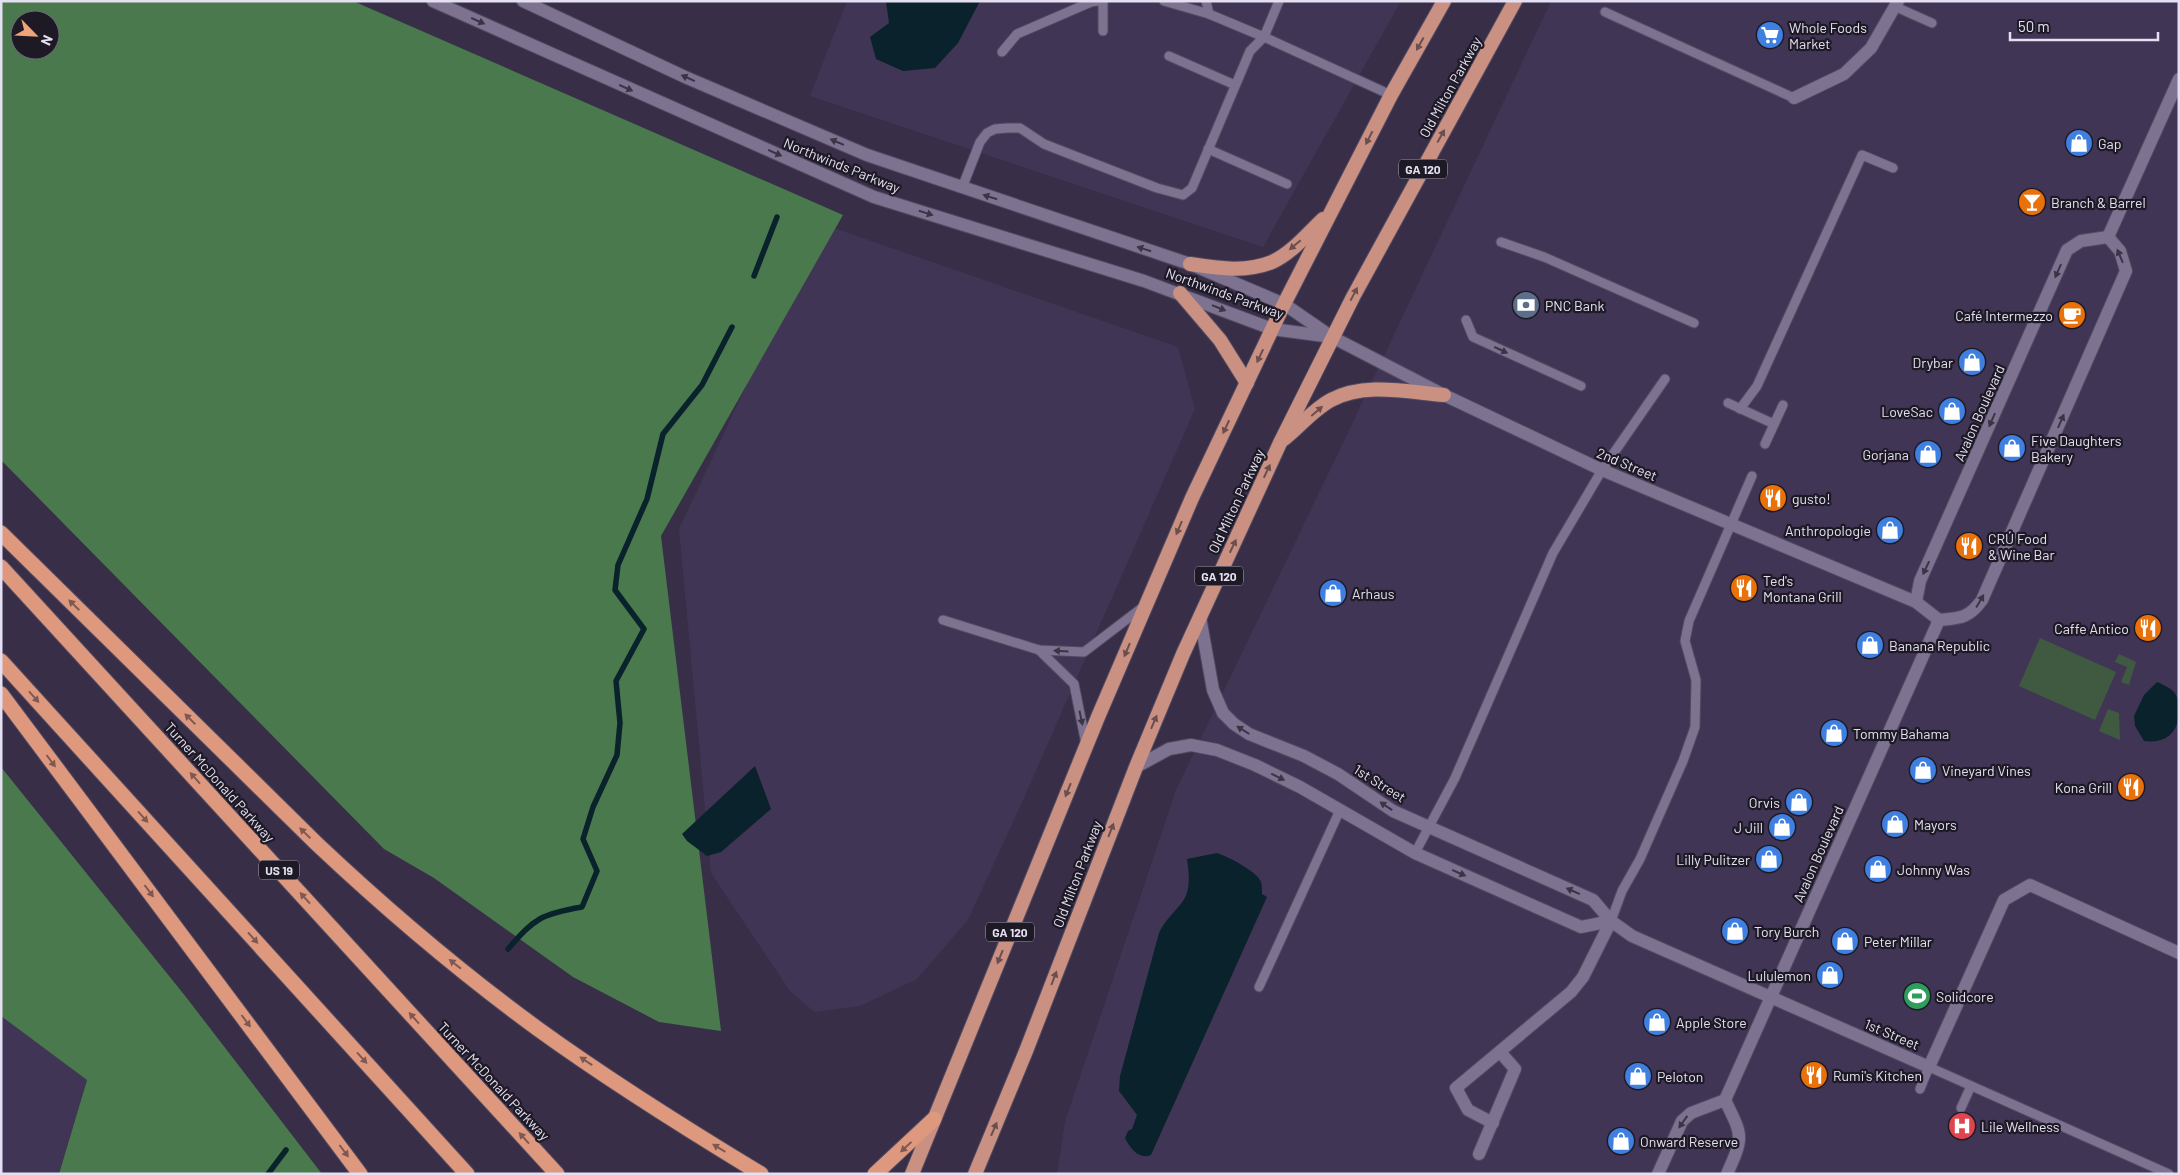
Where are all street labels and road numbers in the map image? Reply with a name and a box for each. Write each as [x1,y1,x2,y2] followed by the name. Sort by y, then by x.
[1415,33,1485,141] street label: Old Milton Parkway
[781,134,903,196] street label: Northwinds Parkway
[1399,160,1447,178] road number: GA 120
[1164,264,1287,322] street label: Northwinds Parkway
[1950,362,2008,464] street label: Avalon Boulevard
[1594,444,1660,484] street label: 2nd Street
[1204,446,1268,556] street label: Old Milton Parkway
[1195,566,1243,586] road number: GA 120
[162,718,279,846] street label: Turner McDonald Parkway
[1351,760,1409,806] street label: 1st Street
[1789,803,1847,905] street label: Avalon Boulevard
[1049,818,1105,930] street label: Old Milton Parkway
[259,860,299,880] road number: US 19
[986,922,1034,942] road number: GA 120
[1862,1015,1922,1053] street label: 1st Street
[435,1018,554,1144] street label: Turner McDonald Parkway

